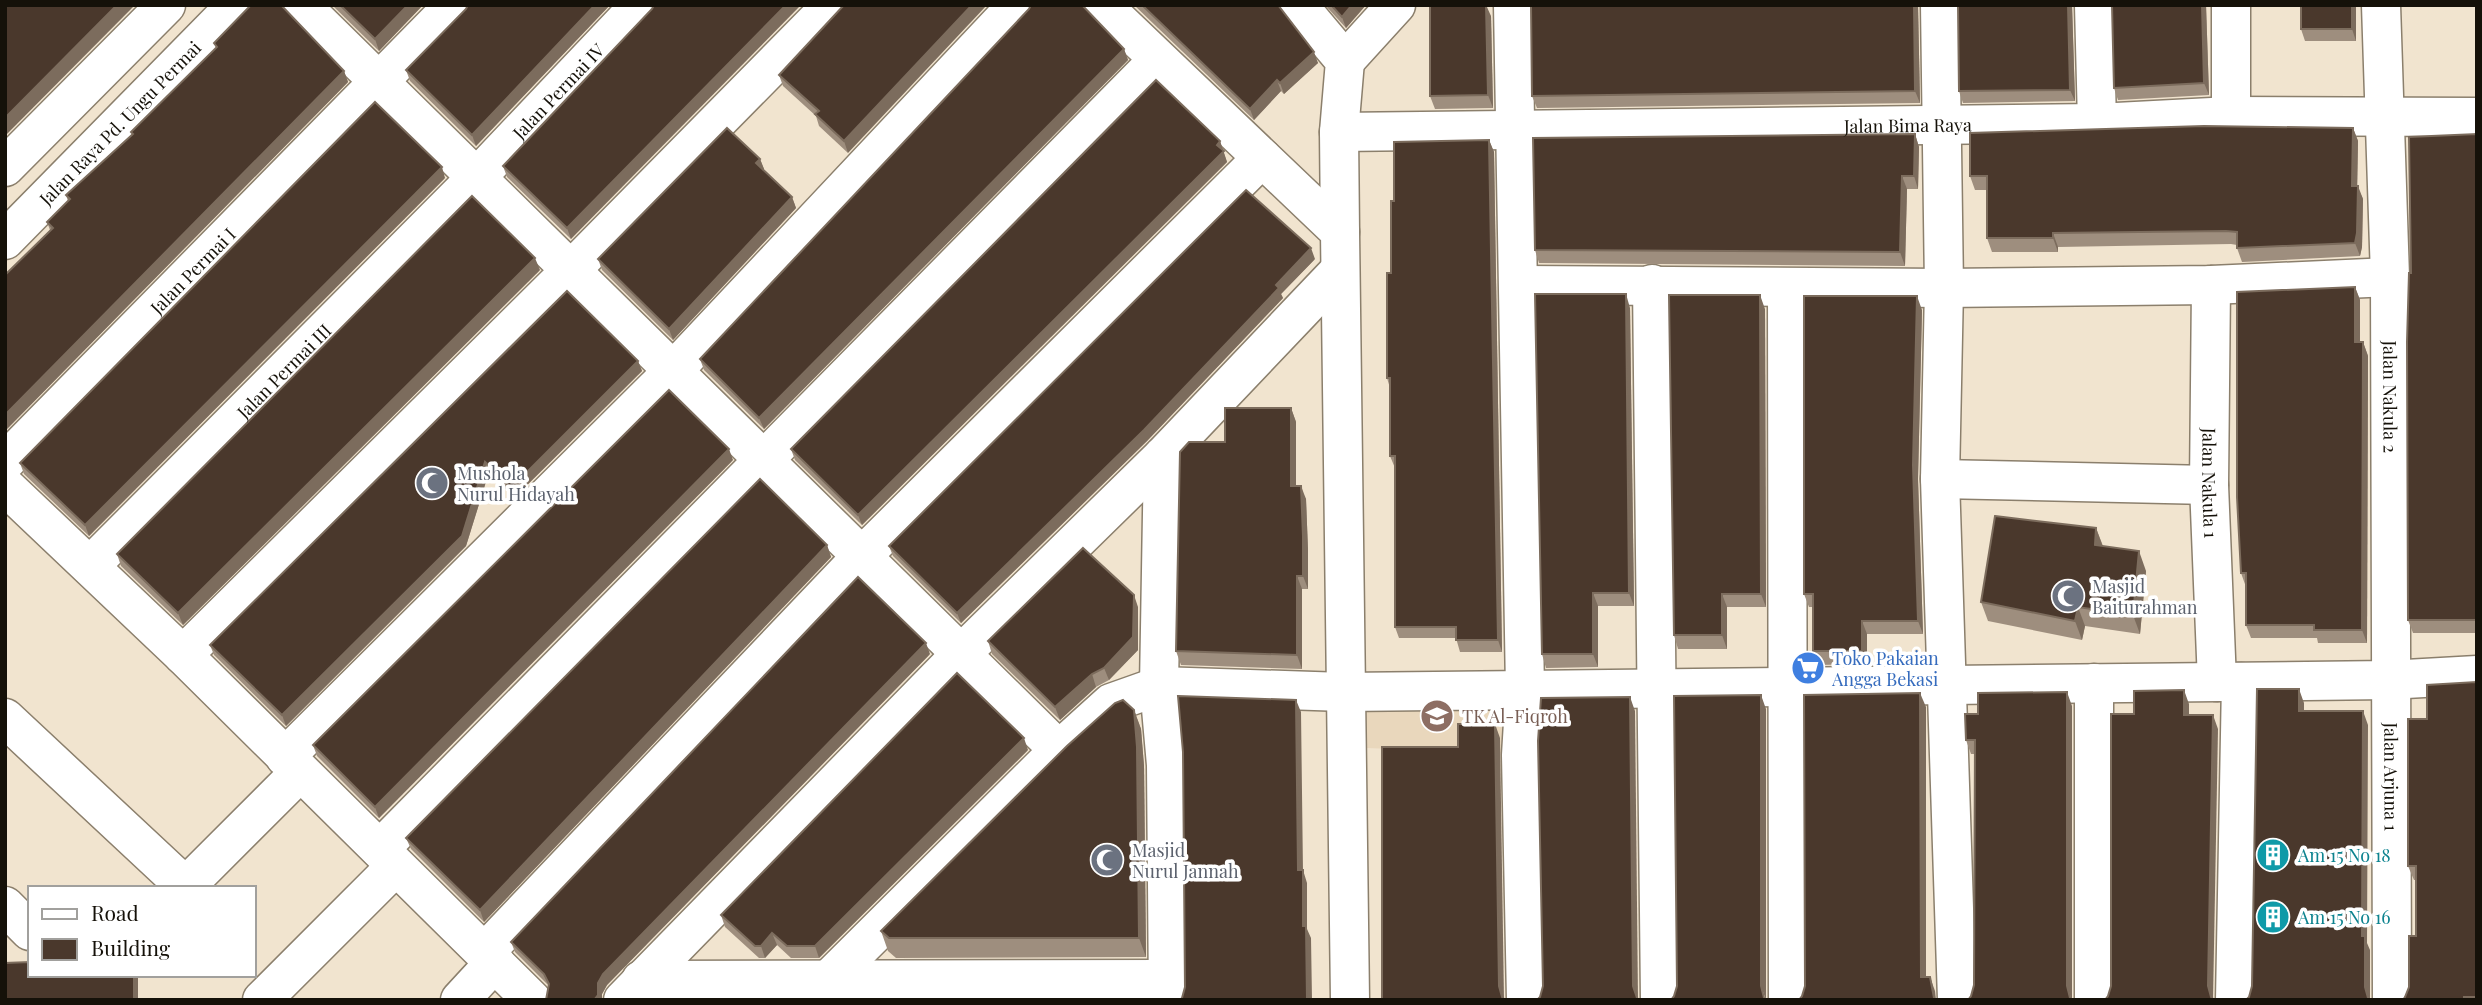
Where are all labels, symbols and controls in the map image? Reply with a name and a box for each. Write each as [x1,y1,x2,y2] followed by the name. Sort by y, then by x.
[33,36,206,211] street label: Jalan Raya Pd. Ungu Permai
[507,38,610,145] street label: Jalan Permai IV
[1843,112,1972,138] street label: Jalan Bima Raya
[144,222,241,320] street label: Jalan Permai I
[231,319,336,424] street label: Jalan Permai III
[2378,340,2402,453] street label: Jalan Nakula 2
[2197,427,2223,539] street label: Jalan Nakula 1
[457,461,575,506] place label: Mushola Nurul Hidayah
[413,464,451,502] mosque icon: Mushola Nurul Hidayah
[2092,574,2198,619] place label: Masjid Baiturahman
[2049,577,2087,615] mosque icon: Masjid Baiturahman
[1831,646,1939,691] place label: Toko Pakaian Angga Bekasi
[1789,649,1827,687] supermarket icon: Toko Pakaian Angga Bekasi
[1418,697,1456,735] school or university icon: TK Al-Fiqroh
[1462,704,1568,728] place label: TK Al-Fiqroh
[2379,722,2404,831] street label: Jalan Arjuna 1
[2254,836,2292,874] building icon: Am 15 No 18
[1132,838,1239,883] place label: Masjid Nurul Jannah
[1088,841,1126,879] mosque icon: Masjid Nurul Jannah
[2297,843,2391,867] place label: Am 15 No 18
[28,886,256,977] legend
[91,898,139,926] text: Road
[2254,898,2292,936] building icon: Am 15 No 16
[2297,905,2391,929] place label: Am 15 No 16
[91,933,170,961] text: Building

